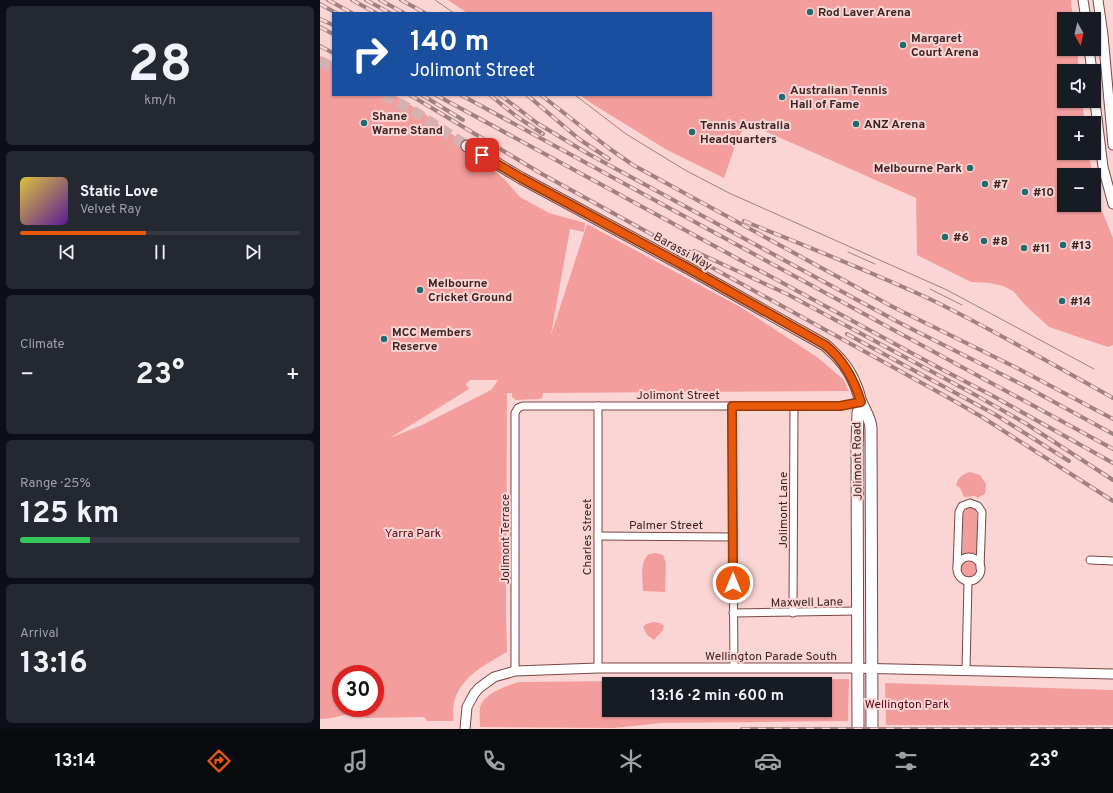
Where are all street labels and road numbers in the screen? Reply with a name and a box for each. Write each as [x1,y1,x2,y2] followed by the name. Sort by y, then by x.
[650,229,715,275] street label: Barassi Way
[636,388,720,404] street label: Jolimont Street
[849,422,867,500] street label: Jolimont Road
[776,472,792,548] street label: Jolimont Lane
[498,494,514,584] street label: Jolimont Terrace
[580,499,596,575] street label: Charles Street
[629,518,703,534] street label: Palmer Street
[771,594,843,612] street label: Maxwell Lane
[705,649,837,665] street label: Wellington Parade South

